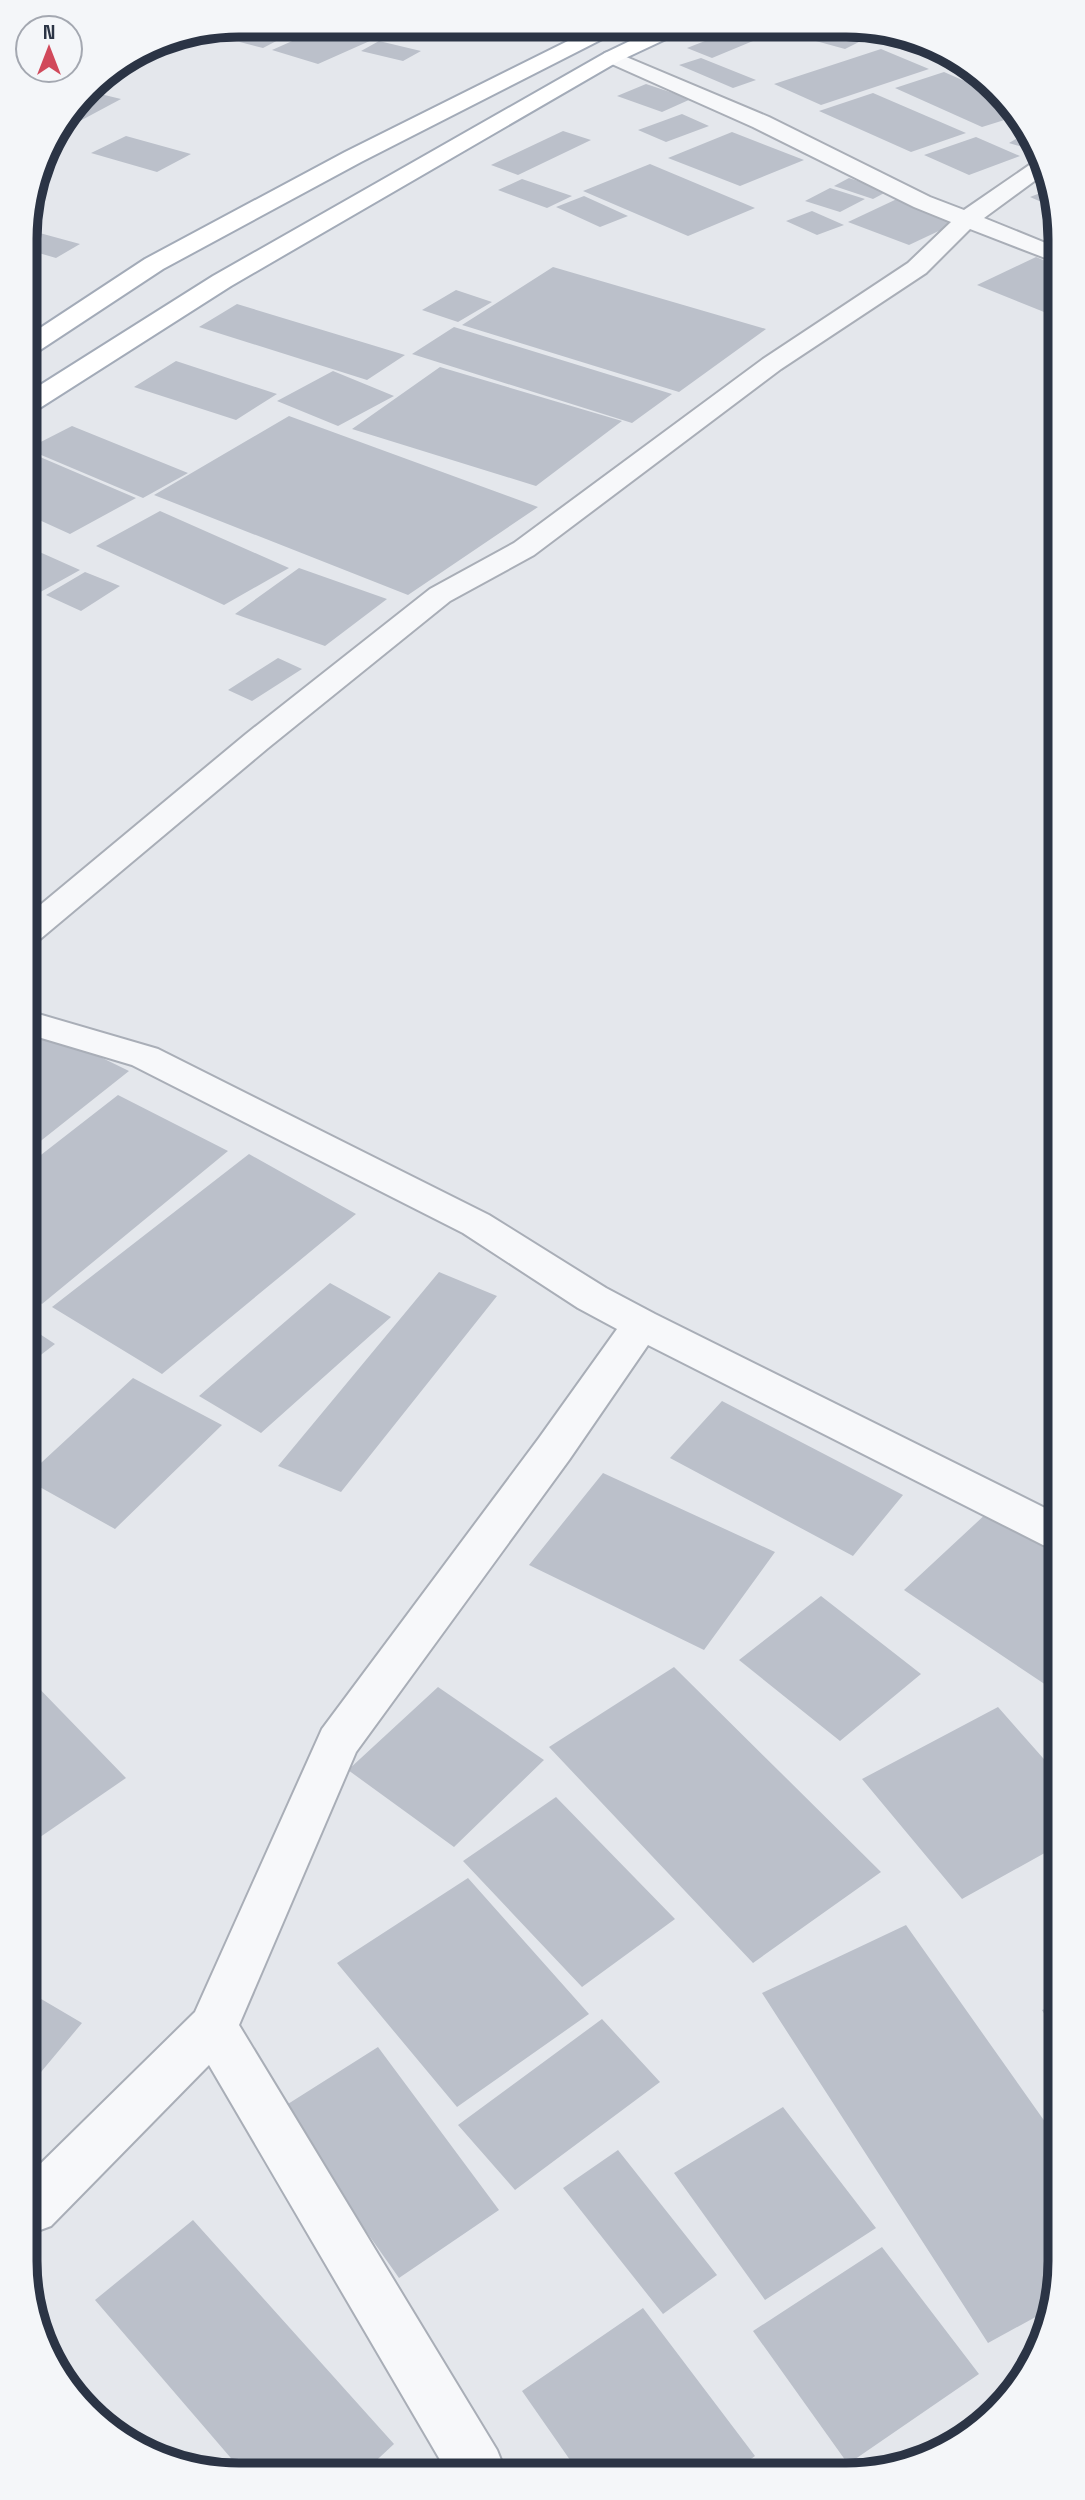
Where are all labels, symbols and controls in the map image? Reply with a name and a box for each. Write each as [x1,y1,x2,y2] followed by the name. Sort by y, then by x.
[14,14,84,84] north arrow
[43,20,55,45] text: N

